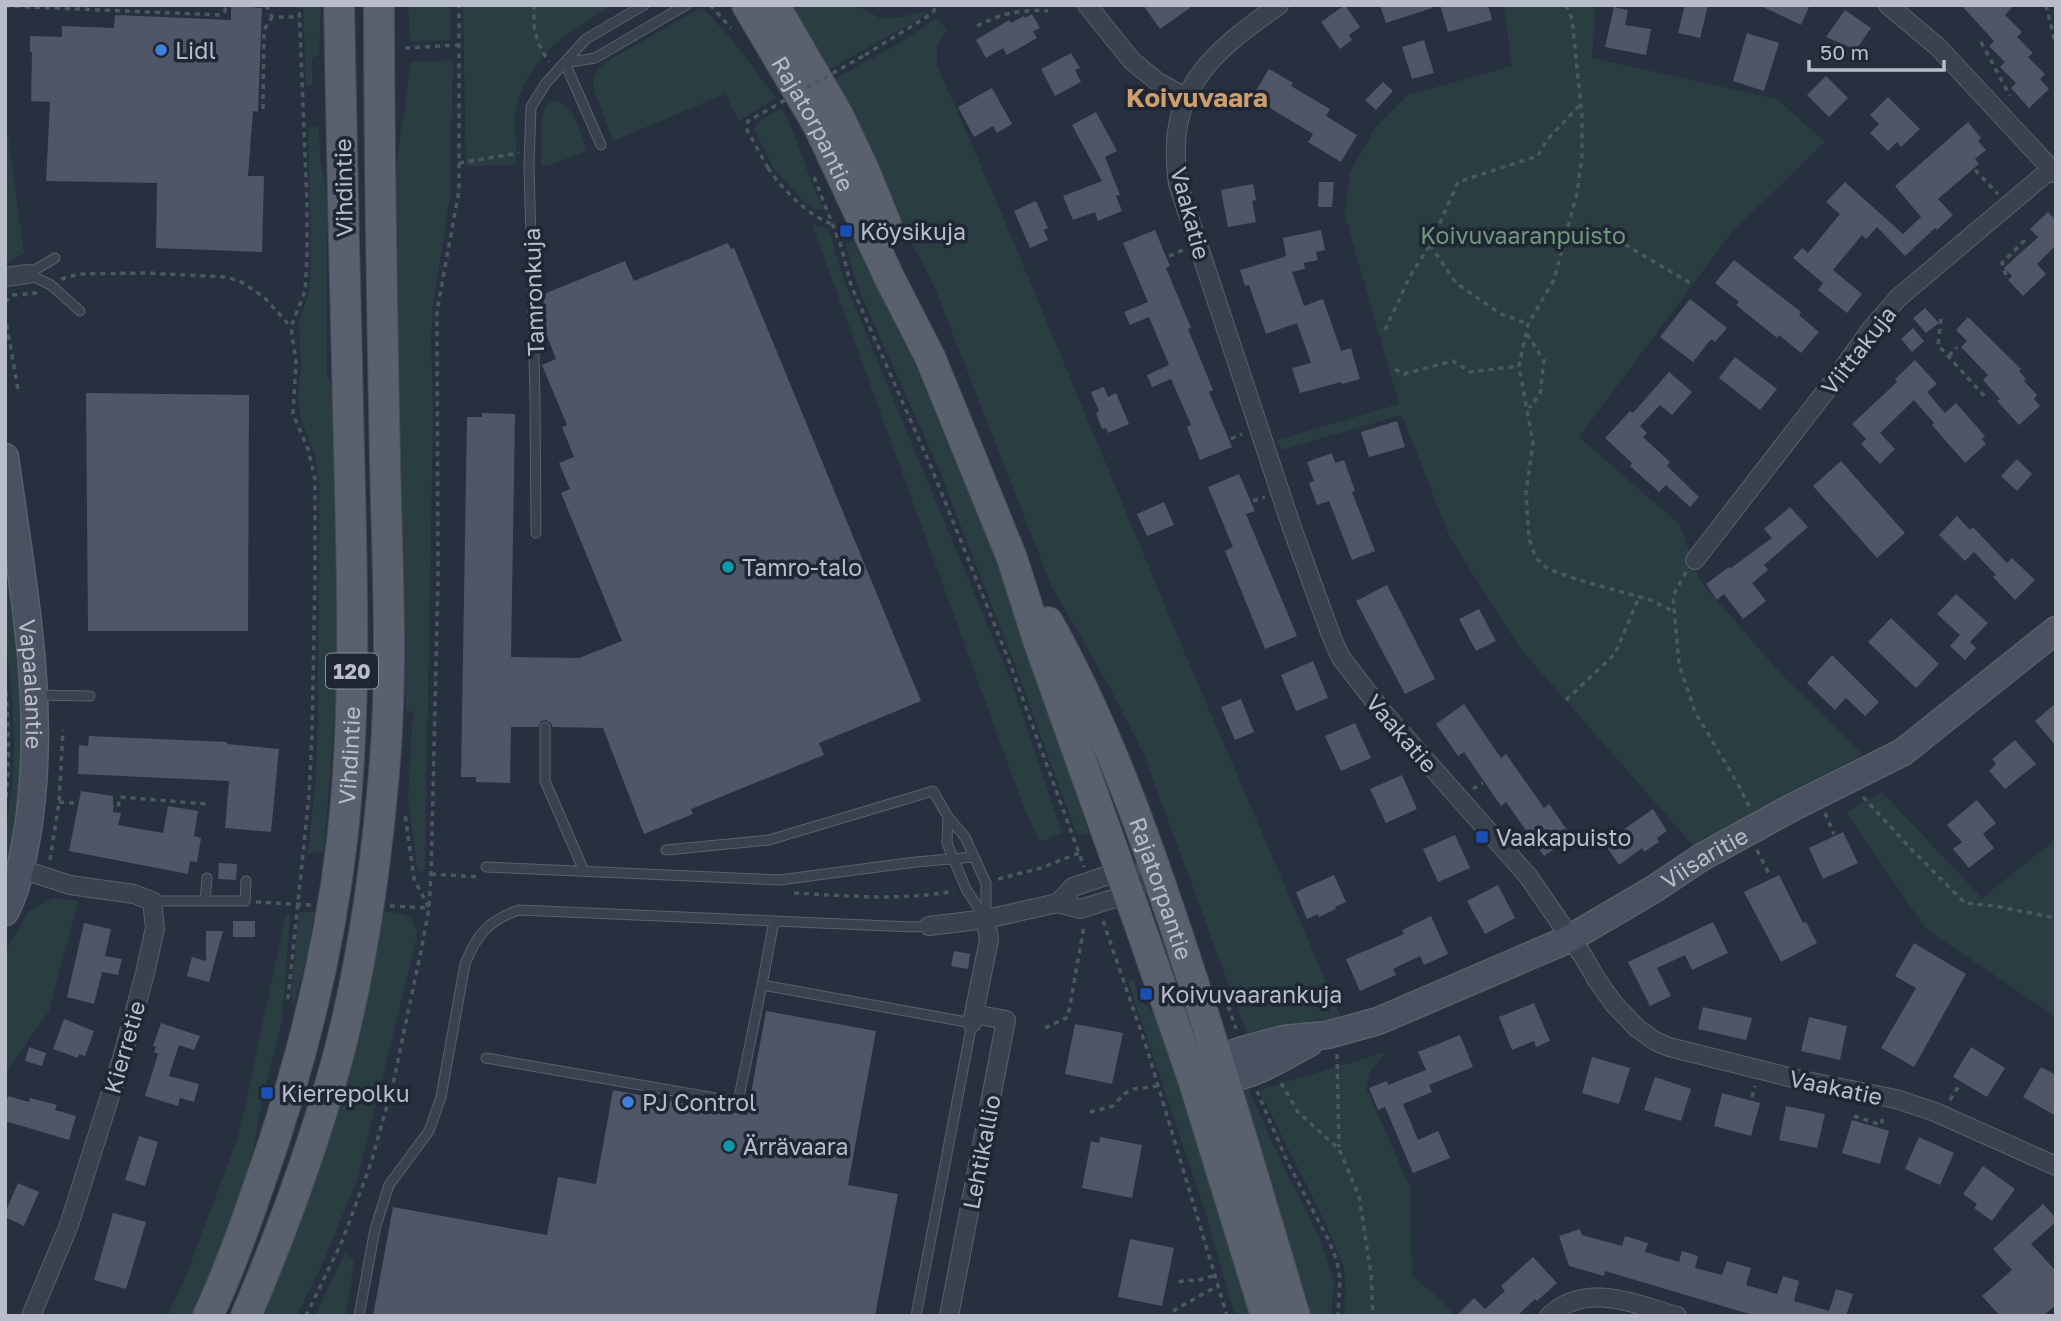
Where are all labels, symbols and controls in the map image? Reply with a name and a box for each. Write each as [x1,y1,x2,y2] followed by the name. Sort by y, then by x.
[1809,28,1944,72] scale bar
[175,36,216,64] place label: Lidl
[1820,39,1869,65] text: 50 m
[153,42,169,58] marker: Lidl
[766,51,861,195] street label: Rajatorpantie
[1126,82,1268,113] district label: Koivuvaara
[328,138,358,238] street label: Vihdintie
[1165,164,1217,262] street label: Vaakatie
[860,217,966,245] place label: Köysikuja
[1420,221,1626,249] park label: Koivuvaaranpuisto
[838,223,854,239] marker: Köysikuja
[517,227,549,357] street label: Tamronkuja
[1815,300,1901,400] street label: Viittakuja
[742,553,862,581] place label: Tamro-talo
[720,559,736,575] marker: Tamro-talo
[14,618,49,749] street label: Vapaalantie
[326,654,378,688] road number: 120
[1361,688,1443,778] street label: Vaakatie
[332,706,365,806] street label: Vihdintie
[1124,813,1199,963] street label: Rajatorpantie
[1655,821,1753,895] street label: Viisaritie
[1496,823,1631,851] place label: Vaakapuisto
[1474,829,1490,845] marker: Vaakapuisto
[1160,980,1342,1008] place label: Koivuvaarankuja
[1138,986,1154,1002] marker: Koivuvaarankuja
[97,997,151,1097] street label: Kierretie
[1787,1064,1885,1110] street label: Vaakatie
[281,1079,410,1107] place label: Kierrepolku
[259,1085,275,1101] marker: Kierrepolku
[642,1088,756,1116] place label: PJ Control
[956,1092,1006,1212] street label: Lehtikallio
[620,1094,636,1110] marker: PJ Control
[743,1132,849,1160] place label: Ärrävaara
[721,1138,737,1154] marker: Ärrävaara

